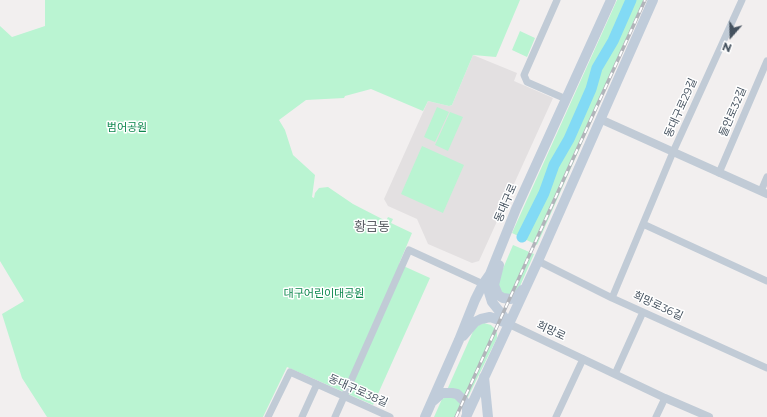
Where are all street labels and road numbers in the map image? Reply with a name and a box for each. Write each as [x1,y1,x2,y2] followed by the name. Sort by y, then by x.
[662,76,700,140] street label: 동대구로29길
[717,85,749,139] street label: 들안로32길
[492,182,520,224] street label: 동대구로
[631,289,685,323] street label: 희망로36길
[534,319,568,343] street label: 희망로
[326,372,390,410] street label: 동대구로38길

